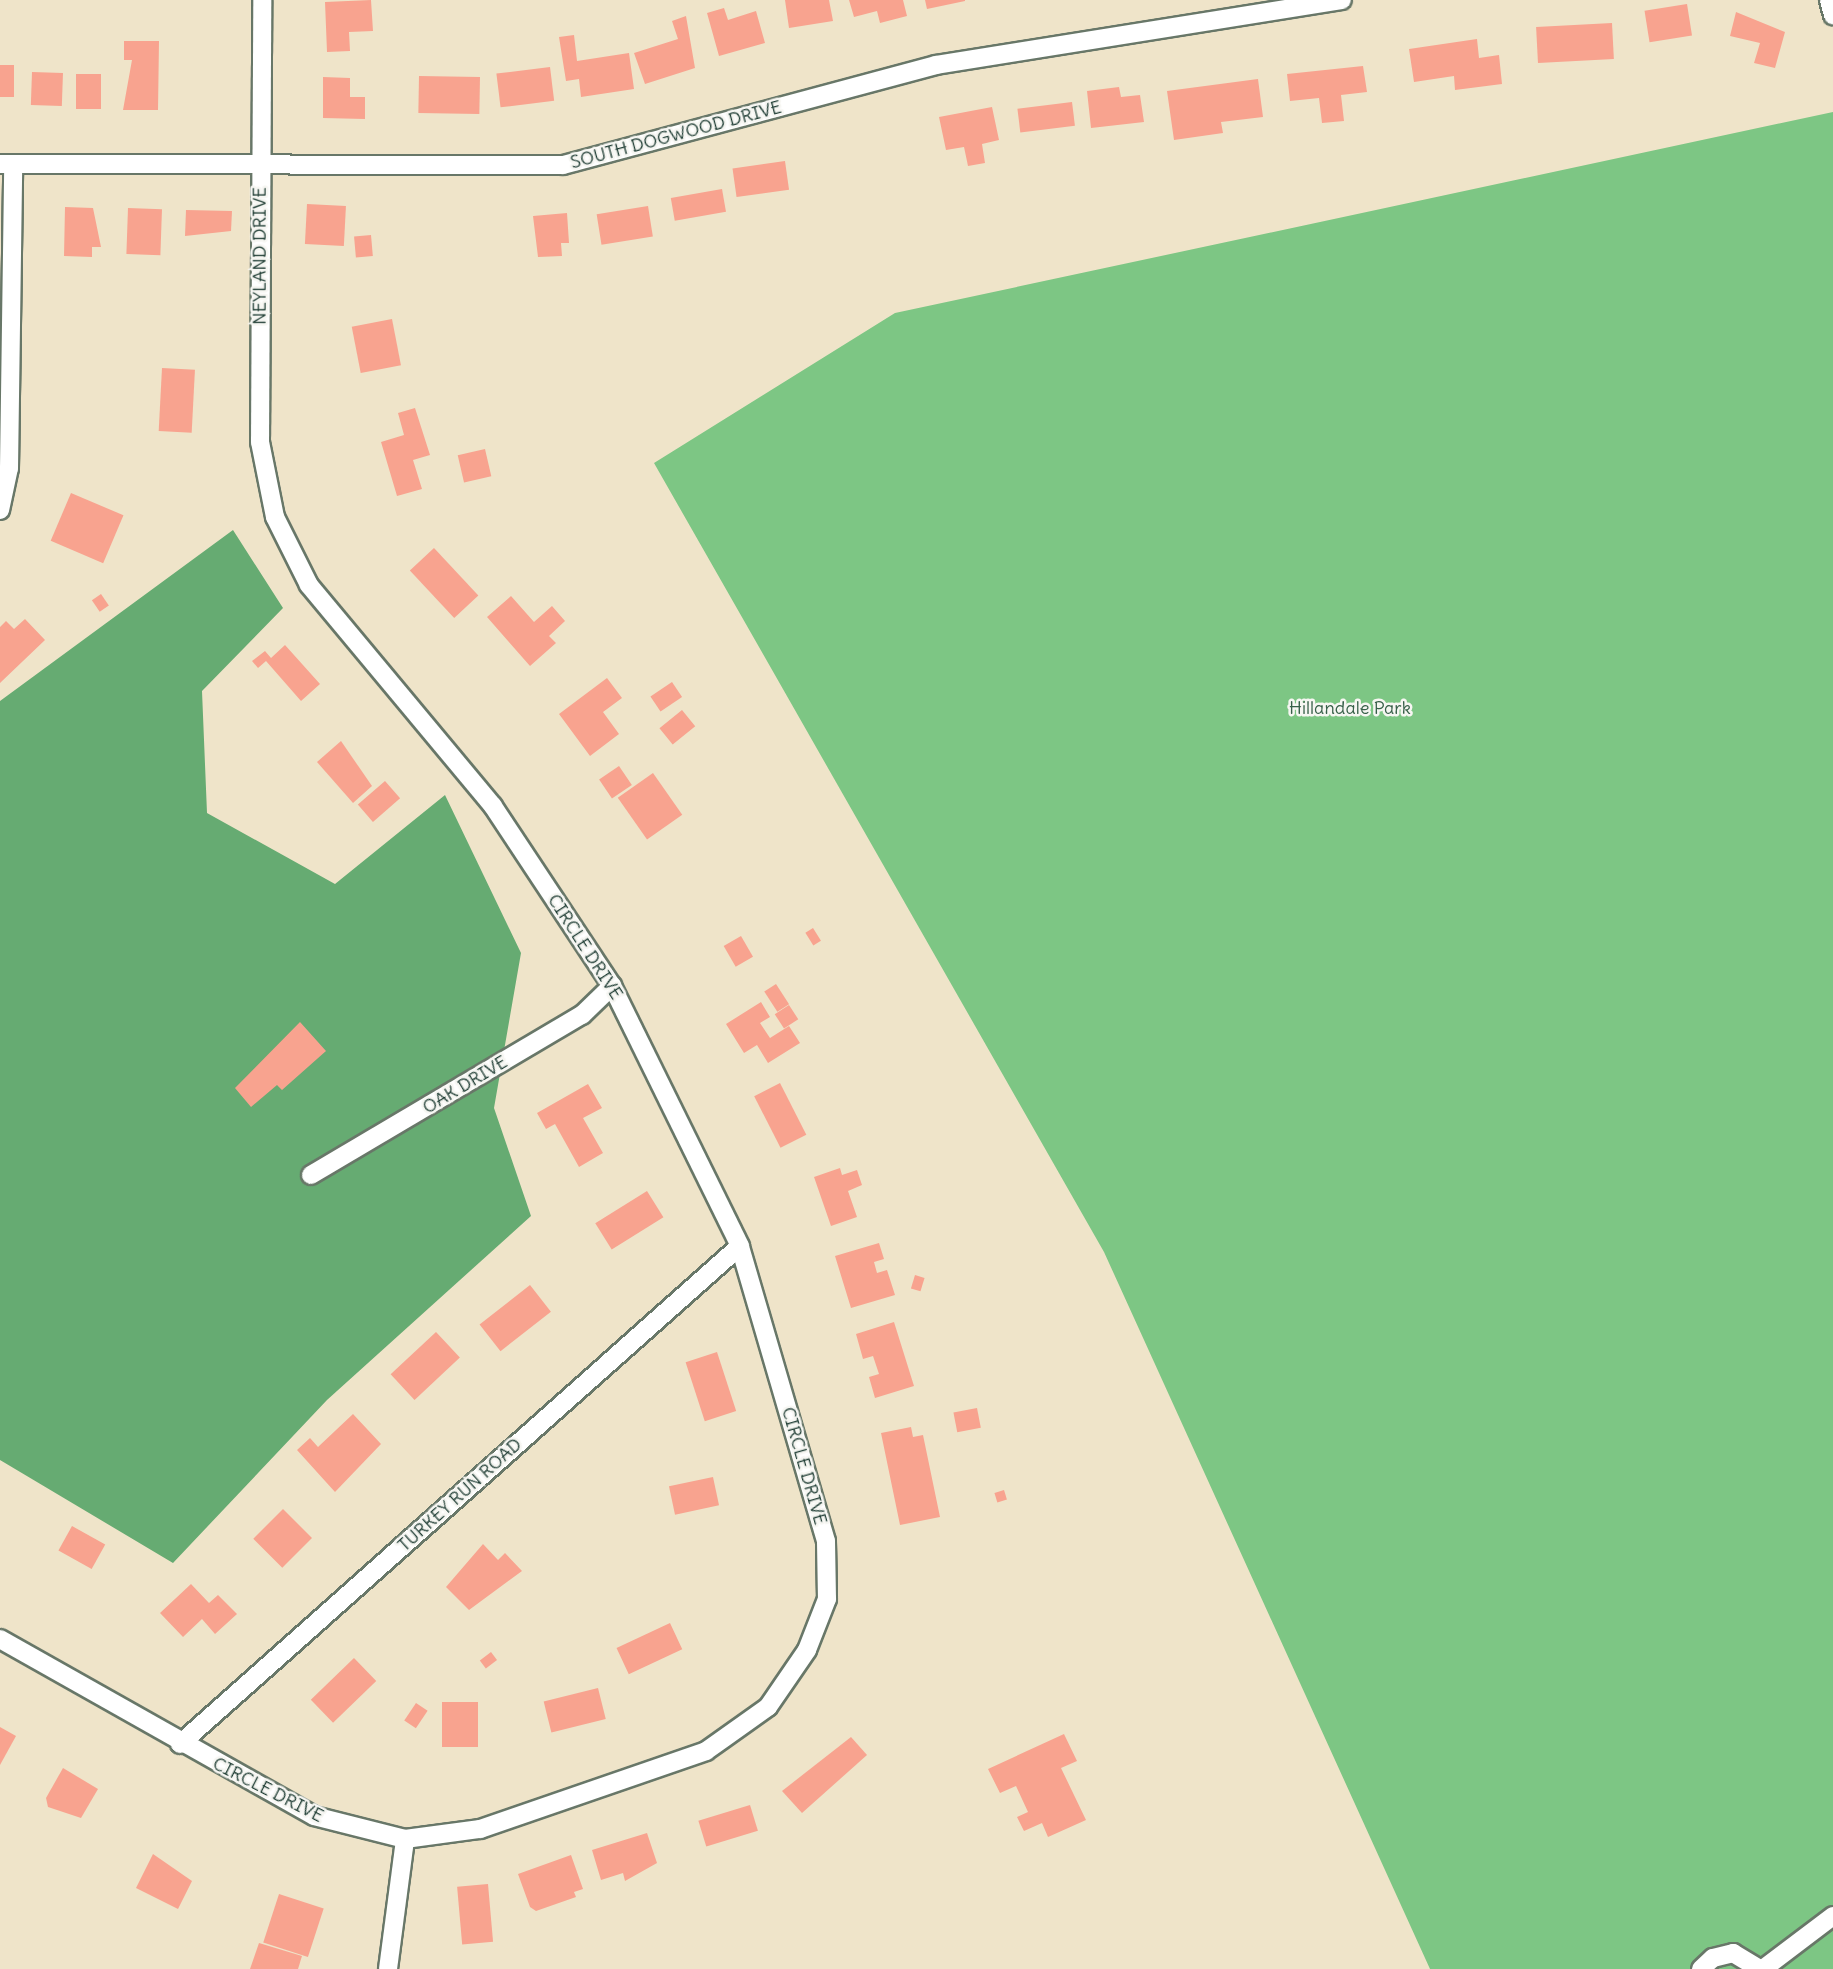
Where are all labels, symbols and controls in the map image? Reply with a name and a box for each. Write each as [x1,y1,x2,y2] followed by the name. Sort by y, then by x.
[568,96,784,174] street label: SOUTH DOGWOOD DRIVE
[249,187,271,325] street label: NEYLAND DRIVE
[1289,697,1411,719] park label: Hillandale Park
[543,890,627,1004] street label: CIRCLE DRIVE
[419,1051,511,1119] street label: OAK DRIVE
[777,1405,831,1527] street label: CIRCLE DRIVE
[394,1434,526,1556] street label: TURKEY RUN ROAD
[209,1753,327,1827] street label: CIRCLE DRIVE

